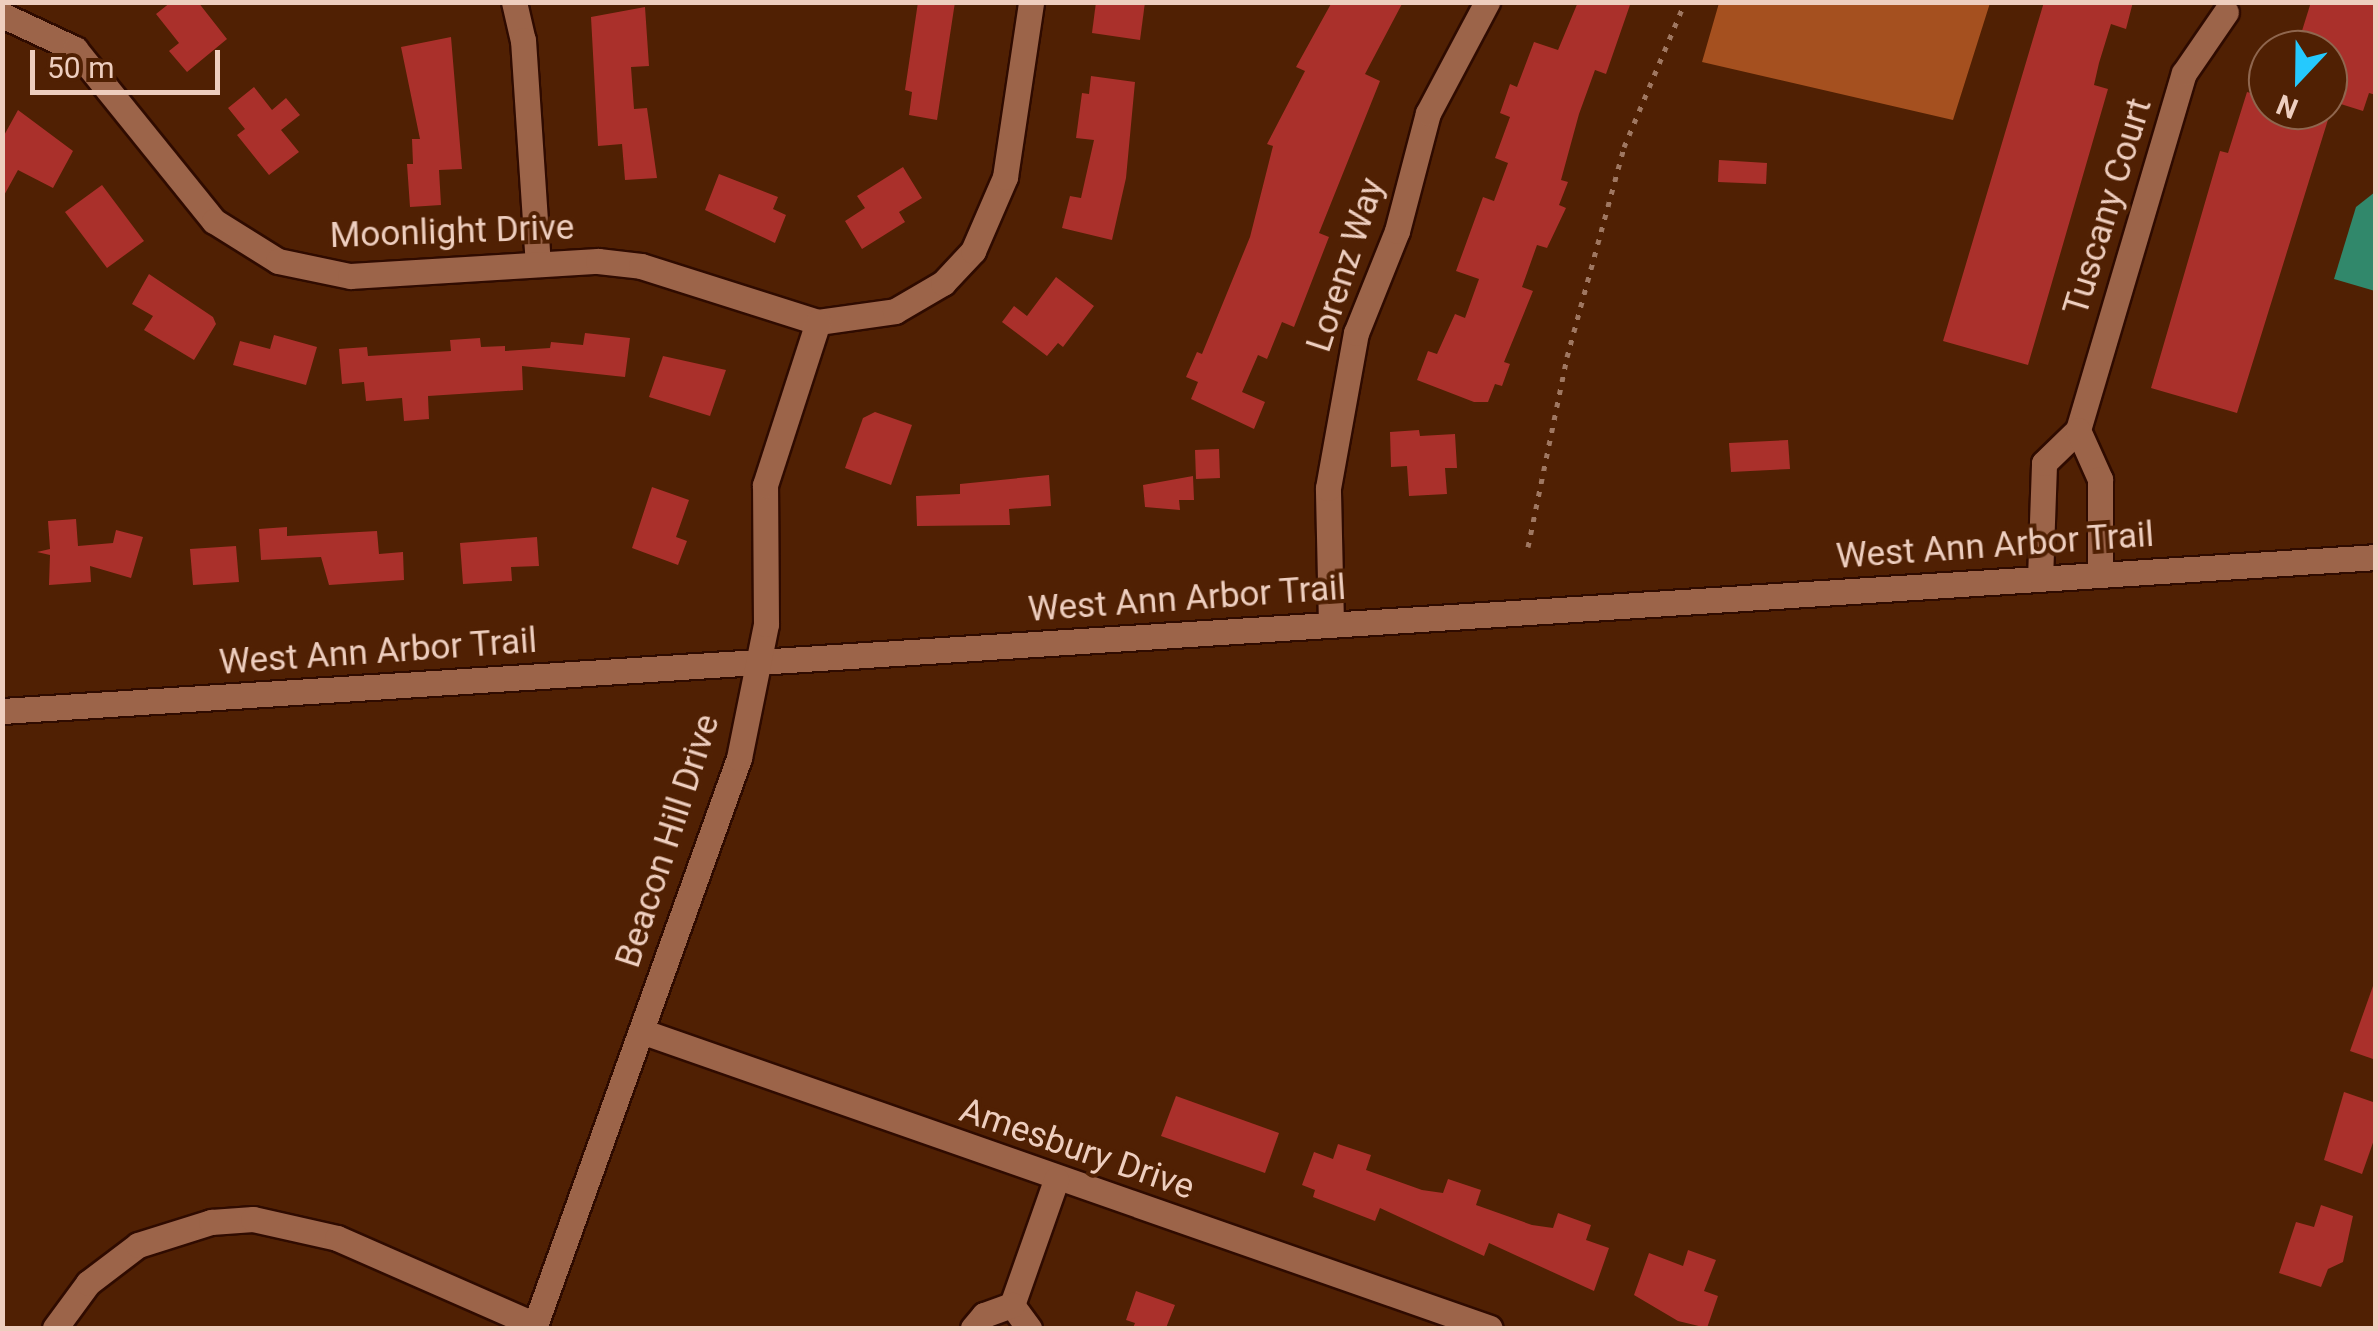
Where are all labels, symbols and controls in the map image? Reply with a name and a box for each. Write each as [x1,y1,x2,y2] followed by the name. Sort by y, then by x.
[35,30,225,92] scale bar
[2248,30,2348,130] north arrow
[47,50,114,85] text: 50 m
[2272,87,2303,125] text: N
[2055,93,2161,321] street label: Tuscany Court
[1298,173,1394,357] street label: Lorenz Way
[329,207,575,257] street label: Moonlight Drive
[1834,514,2156,578] street label: West Ann Arbor Trail
[1026,567,1348,631] street label: West Ann Arbor Trail
[217,620,539,684] street label: West Ann Arbor Trail
[607,709,729,973] street label: Beacon Hill Drive
[954,1089,1200,1209] street label: Amesbury Drive

